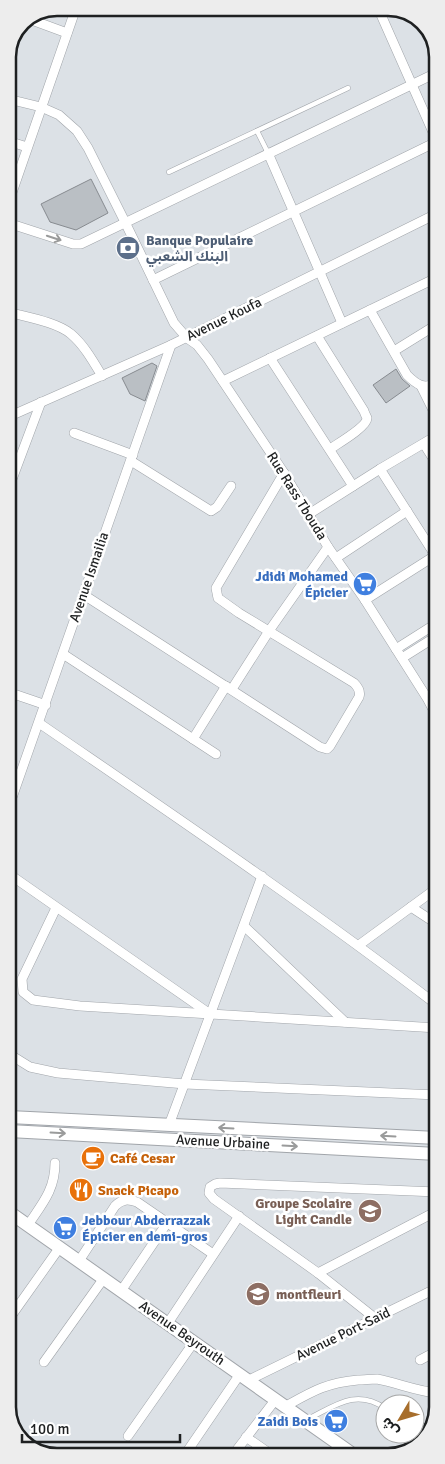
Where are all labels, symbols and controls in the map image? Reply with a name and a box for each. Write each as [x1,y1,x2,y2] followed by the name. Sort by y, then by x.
[146,232,253,267] place label: Banque Populaire البنك الشعبي
[46,233,62,243] one-way arrow
[115,235,141,261] bank icon: Banque Populaire البنك الشعبي
[184,293,264,345] street label: Avenue Koufa
[263,449,331,543] street label: Rue Rass Tbouda
[66,530,112,624] street label: Avenue Ismailia
[255,568,348,601] place label: Jdidi Mohamed Épicier
[352,571,378,597] supermarket icon: Jdidi Mohamed Épicier
[218,1123,234,1133] one-way arrow
[49,1129,65,1138] one-way arrow
[175,1131,271,1153] street label: Avenue Urbaine
[381,1131,397,1140] one-way arrow
[281,1141,297,1150] one-way arrow
[80,1145,106,1171] cafe icon: Café Cesar
[110,1150,175,1167] place label: Café Cesar
[68,1177,94,1203] restaurant icon: Snack Picapo
[98,1182,179,1199] place label: Snack Picapo
[255,1195,352,1228] place label: Groupe Scolaire Light Candle
[357,1198,383,1224] school or university icon: Groupe Scolaire Light Candle
[82,1212,211,1245] place label: Jebbour Abderrazzak Épicier en demi-gros
[52,1215,78,1241] supermarket icon: Jebbour Abderrazzak Épicier en demi-gros
[245,1281,271,1307] school or university icon: montfleuri
[276,1286,342,1303] place label: montfleuri
[136,1297,228,1369] street label: Avenue Beyrouth
[293,1304,393,1364] street label: Avenue Port-Saïd
[375,1394,425,1444] north arrow
[323,1408,349,1434] supermarket icon: Zaidi Bois
[22,1412,180,1444] scale bar
[258,1413,318,1430] place label: Zaidi Bois
[378,1414,403,1439] text: ش
[30,1420,70,1438] text: 100 m

